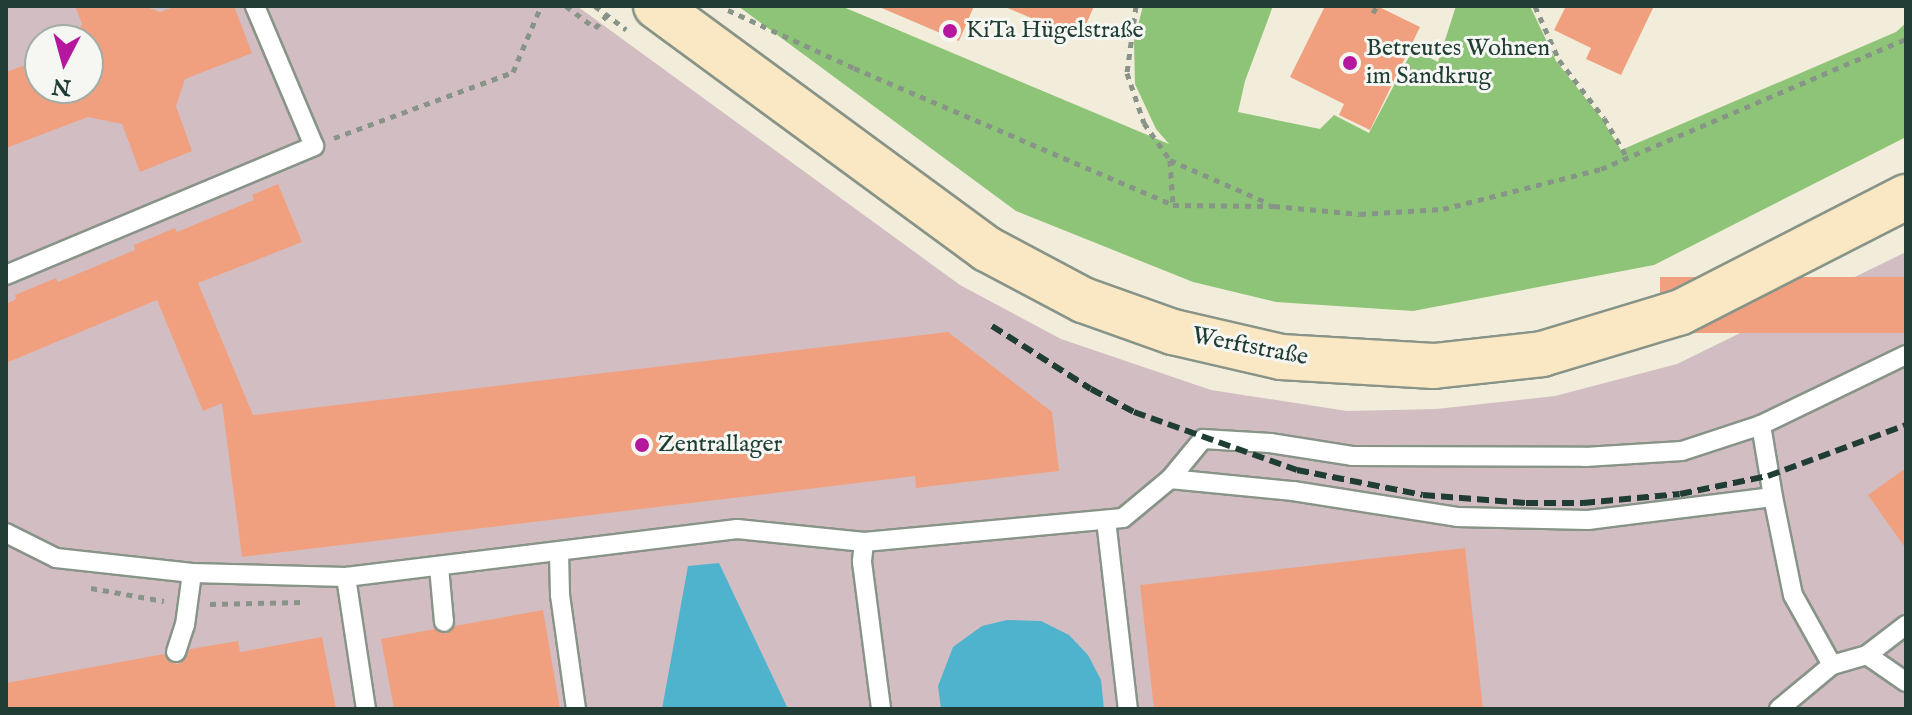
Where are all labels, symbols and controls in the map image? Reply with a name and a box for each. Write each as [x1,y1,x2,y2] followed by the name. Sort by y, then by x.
[966,17,1144,45] place label: KiTa Hügelstraße
[941,22,959,40] marker: KiTa Hügelstraße
[24,24,104,104] north arrow
[1366,35,1550,91] place label: Betreutes Wohnen im Sandkrug
[1341,54,1359,72] marker: Betreutes Wohnen im Sandkrug
[51,71,73,101] text: N
[1189,322,1311,372] street label: Werftstraße
[658,431,782,459] place label: Zentrallager
[633,436,651,454] marker: Zentrallager

